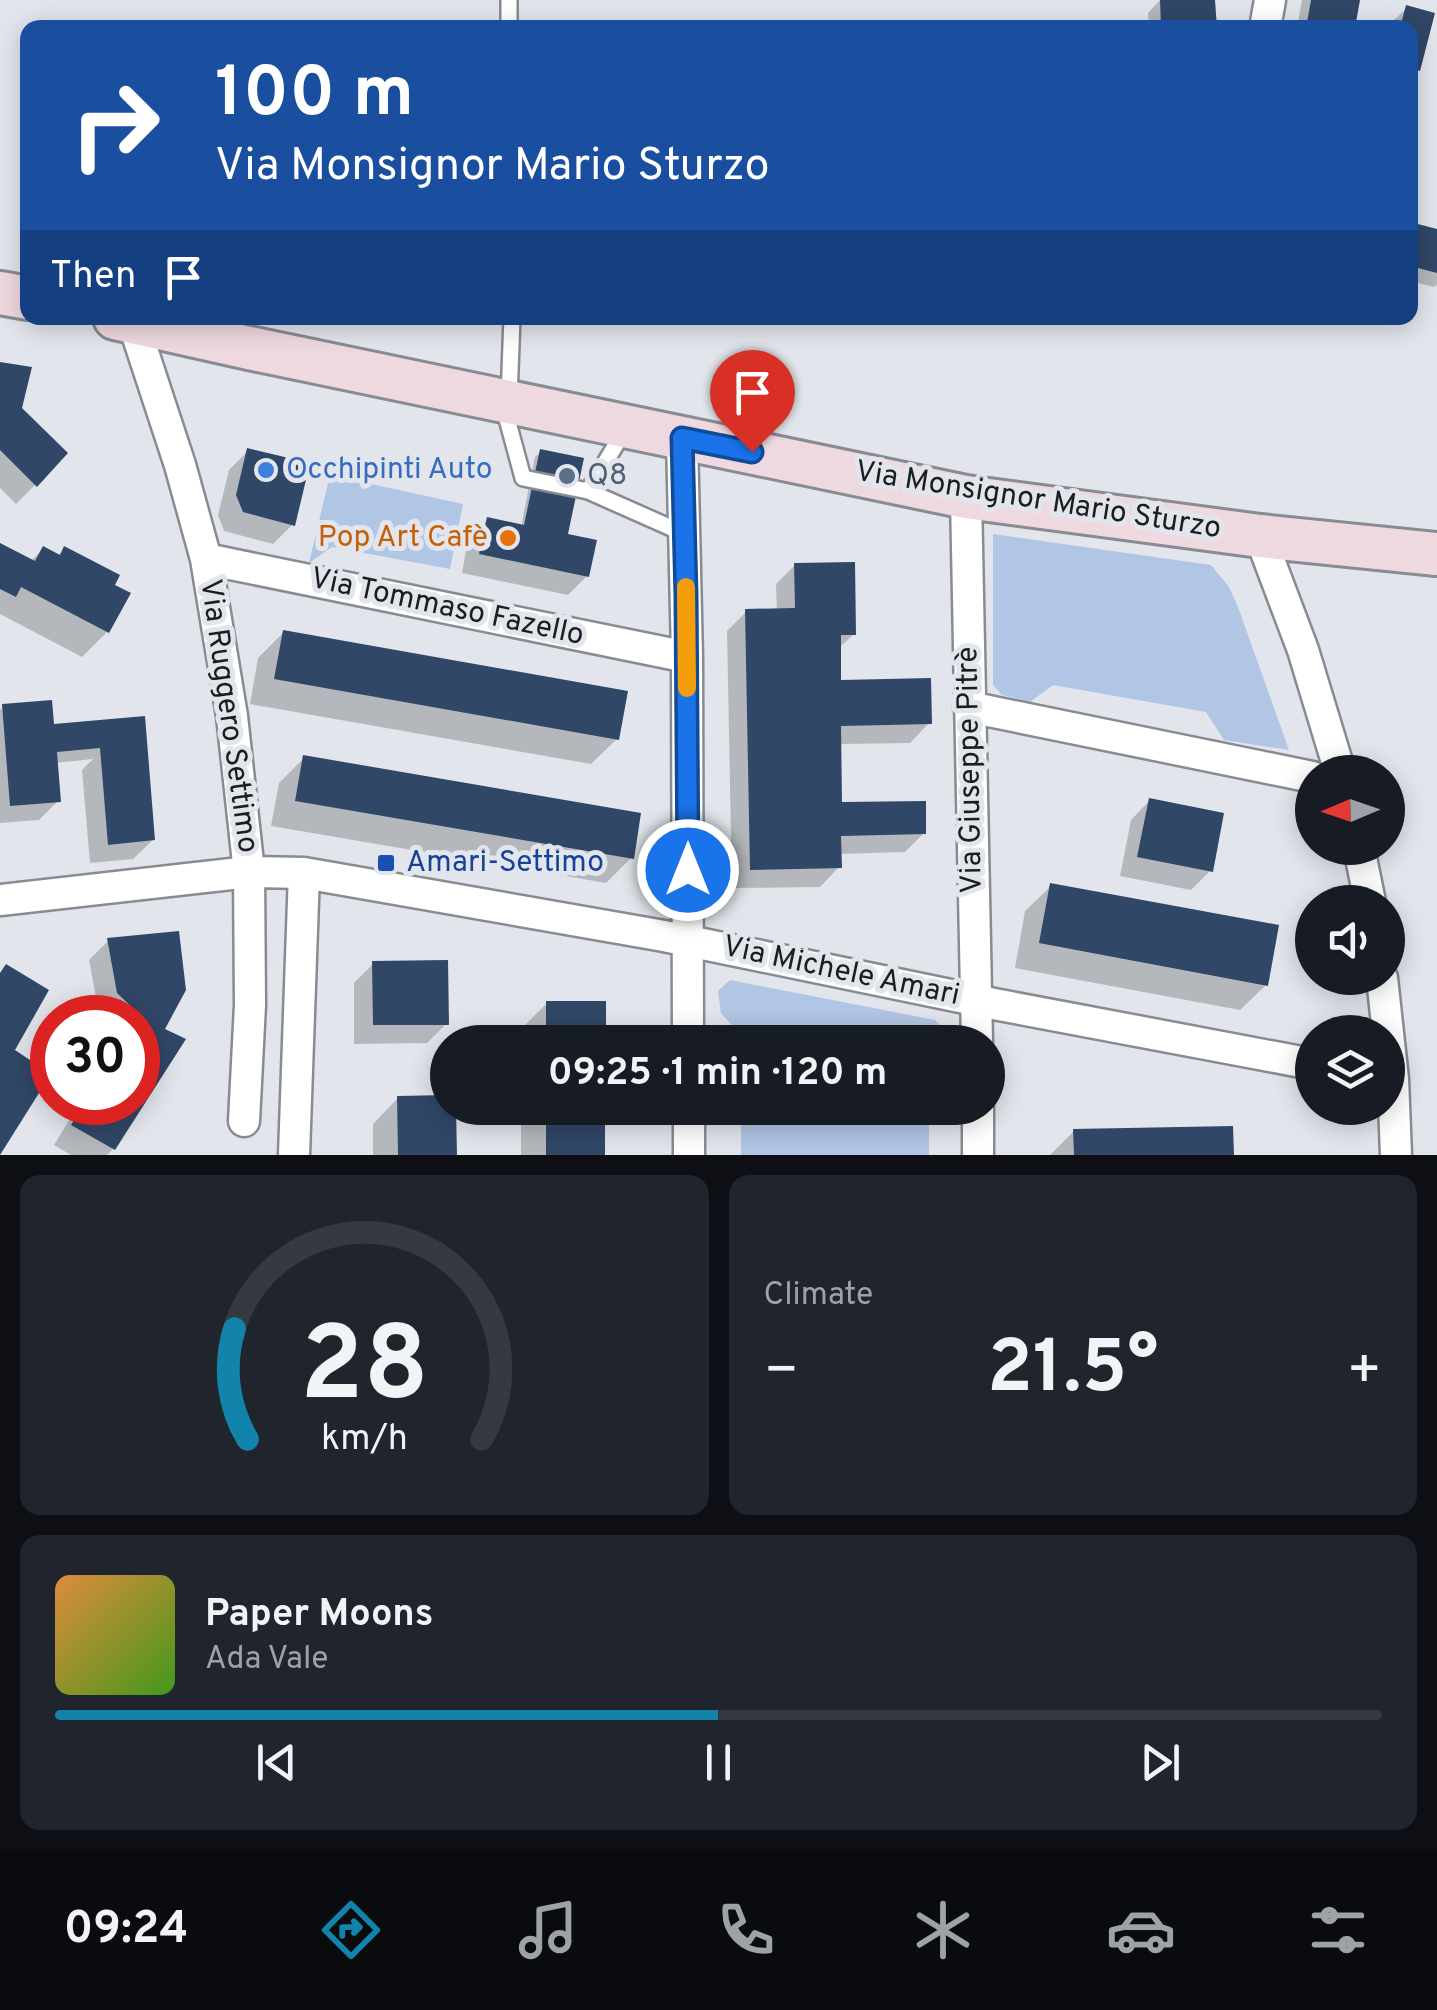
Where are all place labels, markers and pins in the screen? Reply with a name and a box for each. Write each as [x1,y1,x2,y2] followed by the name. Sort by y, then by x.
[710,350,795,453] pin
[286,452,492,489] place label: Occhipinti Auto
[587,458,627,495] place label: Q8
[255,459,277,481] marker: Occhipinti Auto
[556,465,578,487] marker: Q8
[318,520,488,557] place label: Pop Art Cafè
[497,527,519,549] marker: Pop Art Cafè
[406,845,604,882] place label: Amari-Settimo
[375,852,397,874] marker: Amari-Settimo

